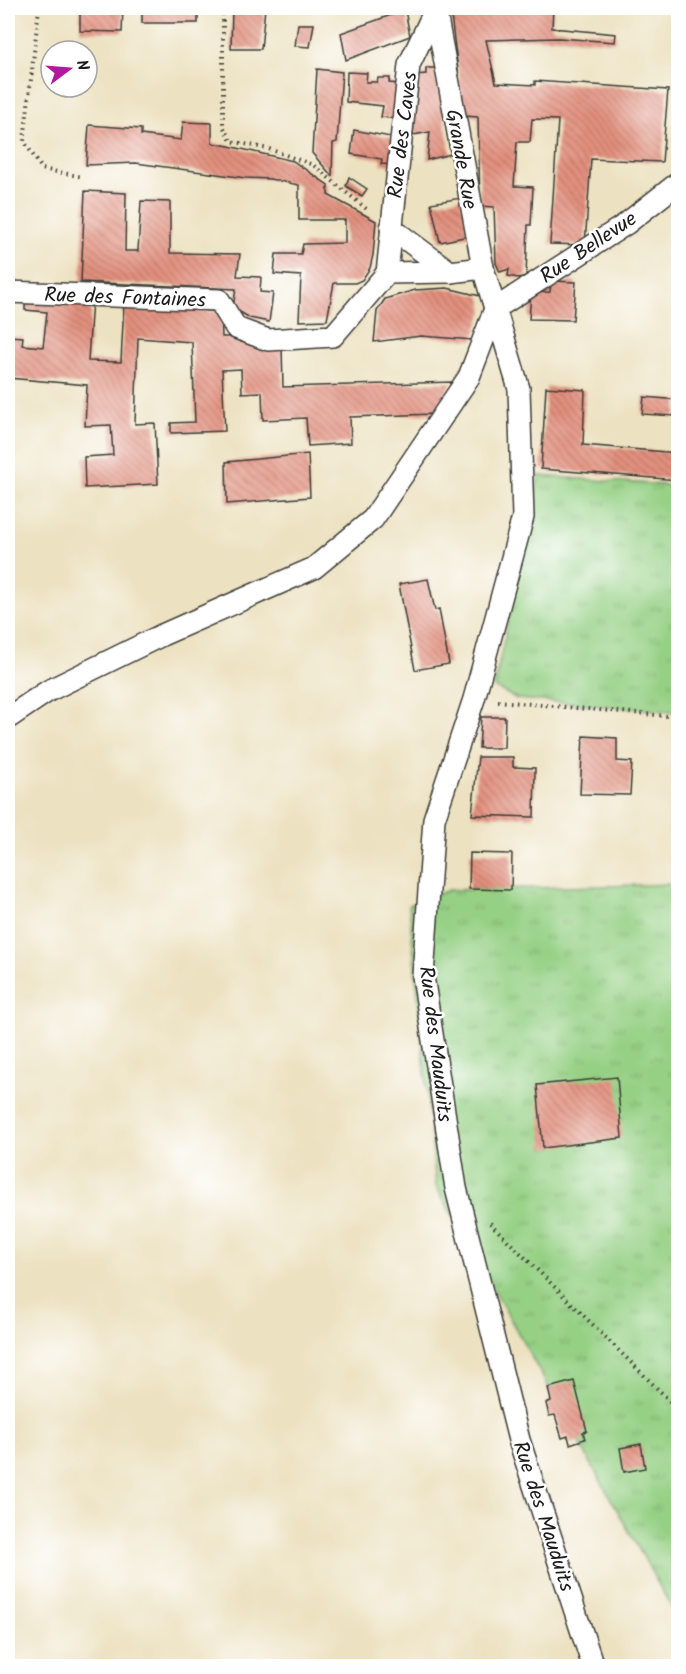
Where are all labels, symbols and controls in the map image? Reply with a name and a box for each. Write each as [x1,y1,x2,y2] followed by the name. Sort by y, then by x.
[39,39,99,99] north arrow
[69,57,95,74] text: N
[379,70,428,200] street label: Rue des Caves
[436,107,486,212] street label: Grande Rue
[534,203,645,293] street label: Rue Bellevue
[44,279,206,318] street label: Rue des Fontaines
[409,964,460,1124] street label: Rue des Mauduits
[503,1437,582,1596] street label: Rue des Mauduits

